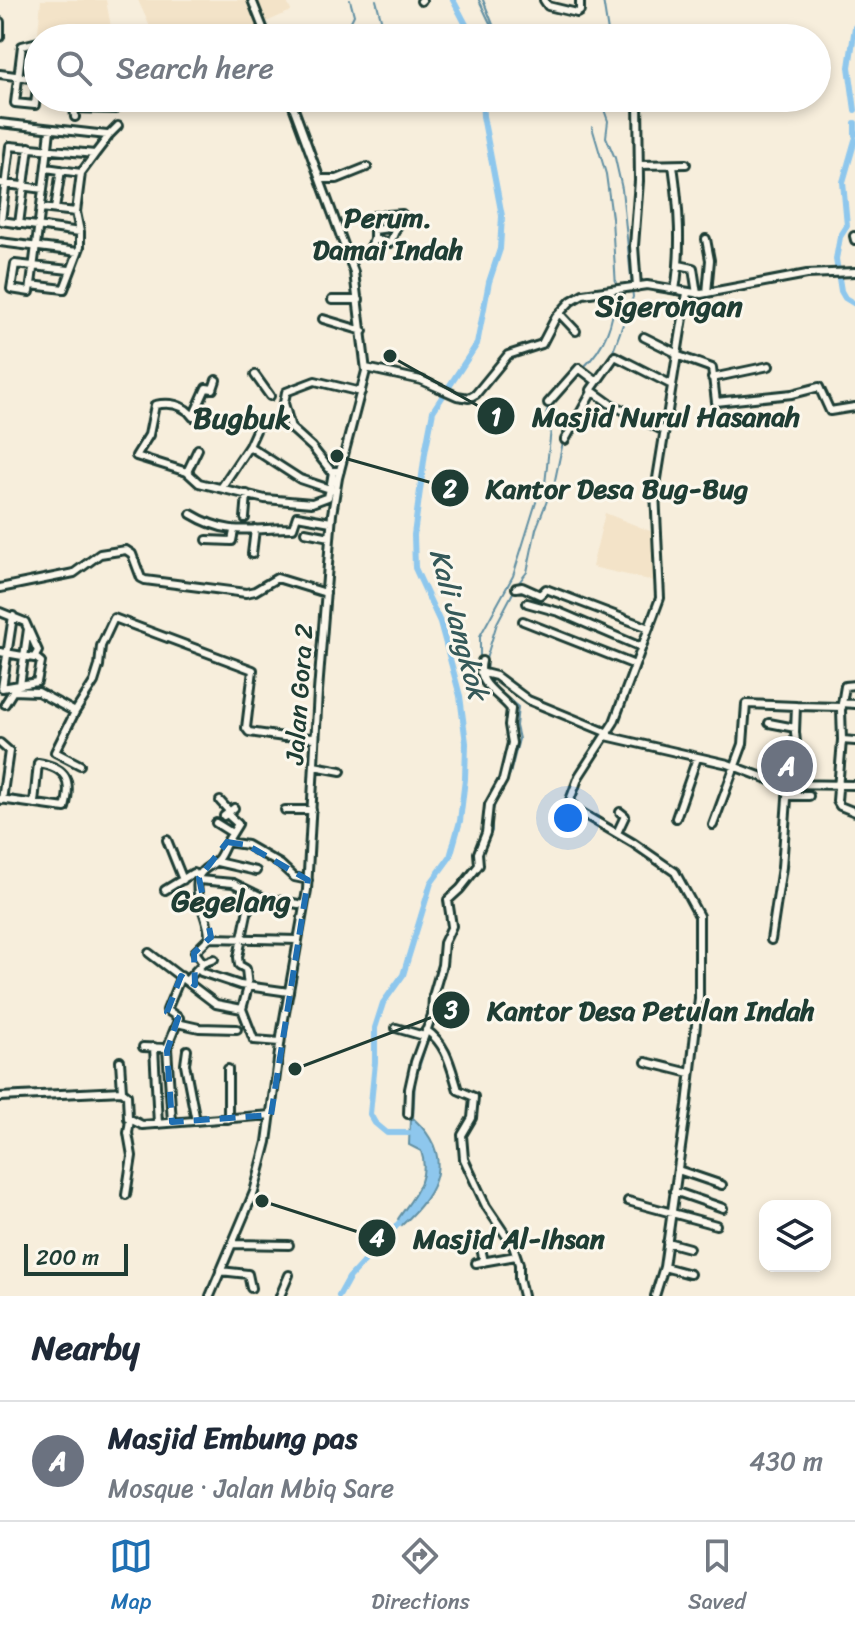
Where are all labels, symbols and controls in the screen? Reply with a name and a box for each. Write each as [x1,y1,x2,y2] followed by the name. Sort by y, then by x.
[24,24,831,112] search box
[116,41,274,95] text: Search here
[52,46,96,90] icon: search
[312,193,464,274] district label: Perum. Damai Indah
[594,279,744,333] district label: Sigerongan
[476,390,817,442] callout: Masjid Nurul Hasanah
[193,391,291,445] district label: Bugbuk
[531,392,800,441] text: Masjid Nurul Hasanah
[491,396,501,438] text: 1
[430,462,765,514] callout: Kantor Desa Bug-Bug
[484,464,749,513] text: Kantor Desa Bug-Bug
[442,468,457,510] text: 2
[415,543,503,708] water label: Kali Jangkok
[271,622,327,767] street label: Jalan Gora 2
[761,736,813,796] pin: A
[548,798,588,838] your location
[171,874,291,928] district label: Gegelang
[431,984,832,1036] callout: Kantor Desa Petulan Indah
[486,986,815,1035] text: Kantor Desa Petulan Indah
[443,989,458,1031] text: 3
[759,1200,831,1272] map controls
[759,1200,831,1272] button: layers
[357,1212,621,1264] callout: Masjid Al-Ihsan
[412,1214,606,1263] text: Masjid Al-Ihsan
[370,1217,385,1259] text: 4
[36,1238,99,1277] text: 200 m
[24,1240,128,1276] scale bar
[32,1318,140,1378] text: Nearby
[108,1411,357,1465] text: Masjid Embung pas
[49,1438,67,1484] text: A
[749,1438,823,1484] text: 430 m
[108,1465,394,1511] text: Mosque · Jalan Mbiq Sare
[109,1534,153,1621] tab: Map
[371,1534,470,1621] tab: Directions
[688,1534,746,1621] tab: Saved

